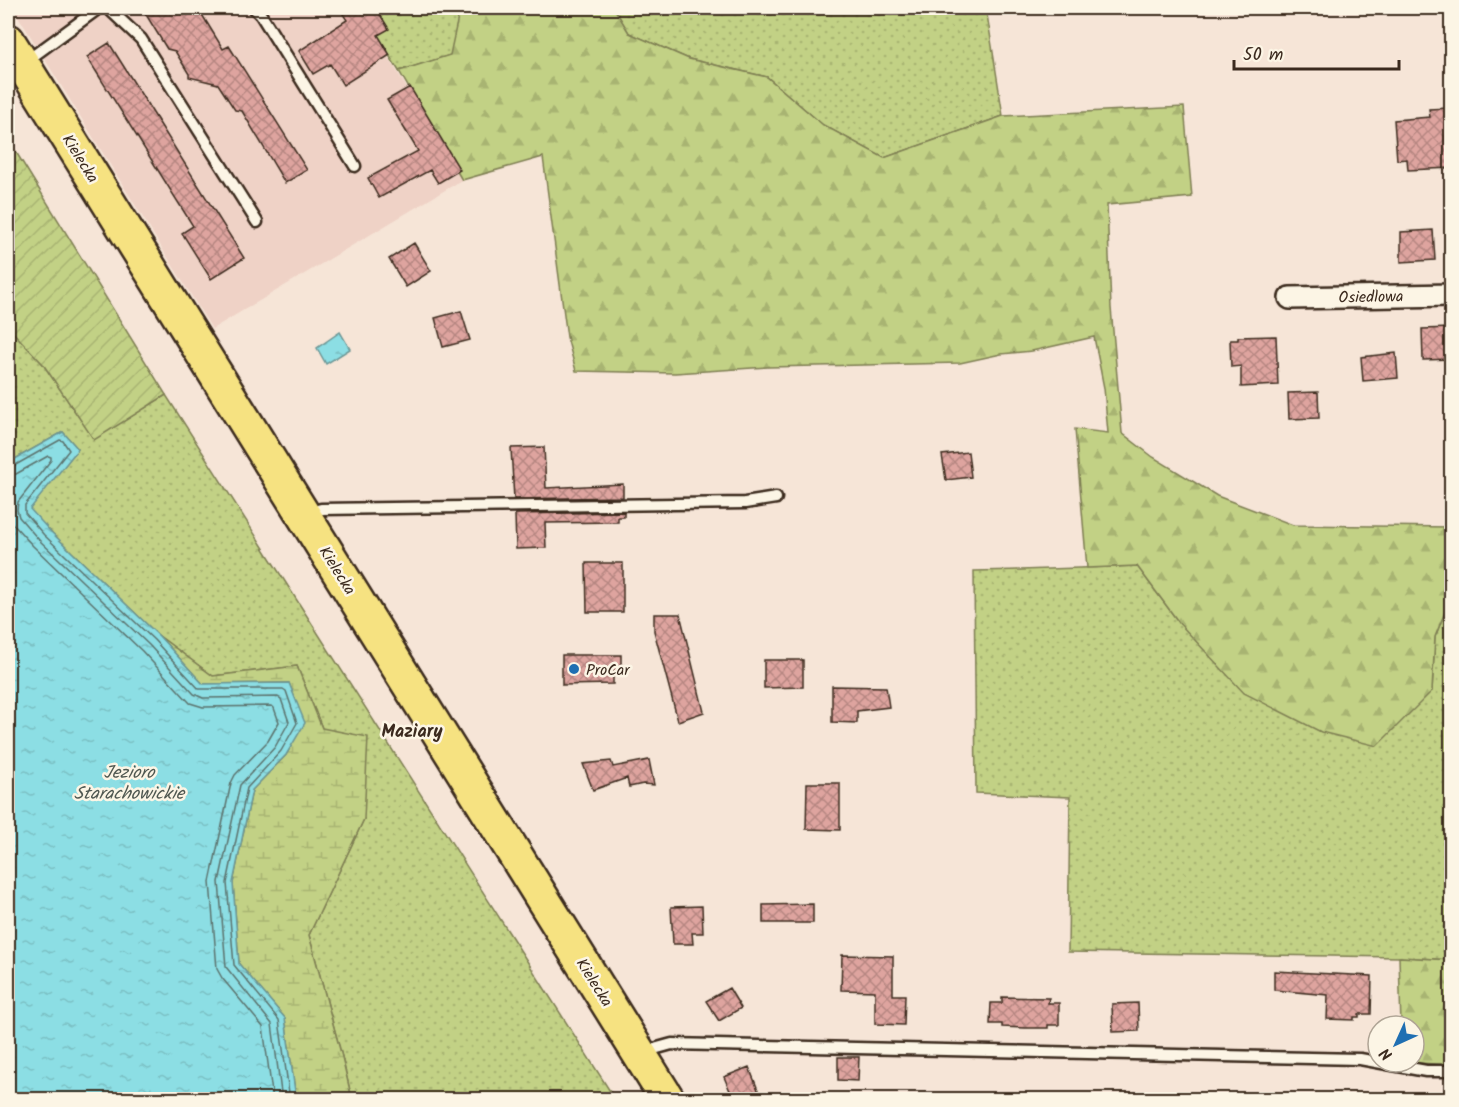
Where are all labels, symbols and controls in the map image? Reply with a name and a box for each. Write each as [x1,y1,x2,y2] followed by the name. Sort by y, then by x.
[1234,33,1399,71] scale bar
[1243,41,1283,70] text: 50 m
[55,129,105,188] street label: Kielecka
[1338,284,1404,311] street label: Osiedlowa
[312,541,362,600] street label: Kielecka
[586,658,631,683] place label: ProCar
[567,662,581,676] marker: ProCar
[381,718,443,747] district label: Maziary
[74,759,186,809] water label: Jezioro Starachowickie
[569,953,619,1012] street label: Kielecka
[1366,1014,1426,1074] north arrow
[1374,1041,1399,1066] text: N

